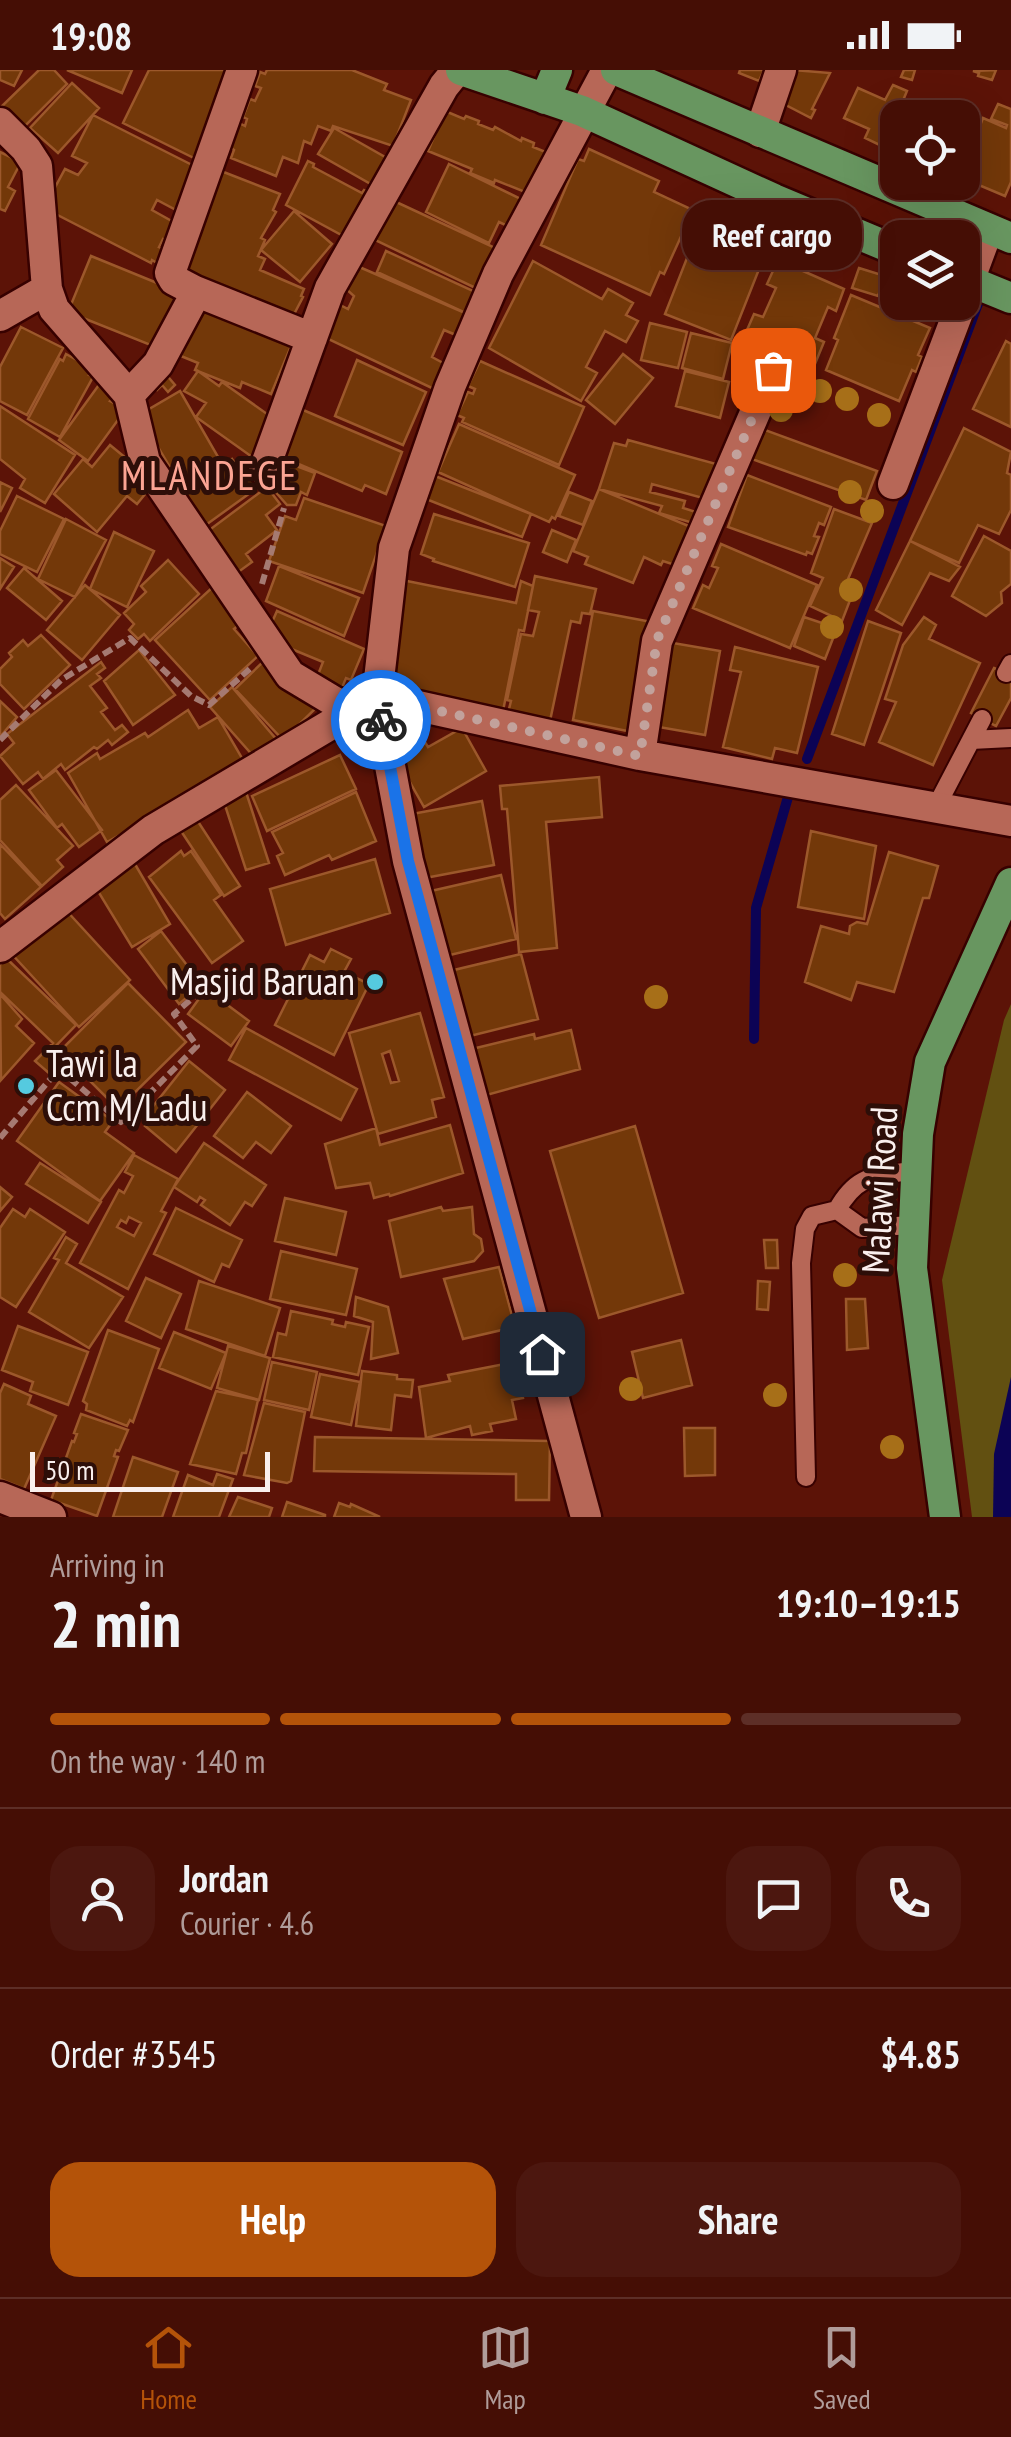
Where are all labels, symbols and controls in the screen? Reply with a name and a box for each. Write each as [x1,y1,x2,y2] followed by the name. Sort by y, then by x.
[50,11,132,60] text: 19:08
[880,100,980,320] map controls
[880,100,980,200] button: locate
[683,200,863,270] callout: Reef cargo
[712,214,832,256] text: Reef cargo
[880,220,980,320] button: layers
[731,328,816,413] pin
[746,343,801,398] icon: bag
[121,449,299,501] district label: MLANDEGE
[331,670,431,770] courier
[354,693,409,748] icon: bike
[170,956,355,1005] place label: Masjid Baruan
[364,971,386,993] marker: Masjid Baruan
[46,1038,207,1131] place label: Tawi la Ccm M/Ladu
[15,1075,37,1097] marker: Tawi la Ccm M/Ladu
[850,1105,907,1275] street label: Malawi Road
[500,1312,585,1397] pin
[515,1327,570,1382] icon: home
[30,1447,270,1492] scale bar
[45,1451,94,1488] text: 50 m
[50,1544,165,1586] text: Arriving in
[776,1578,961,1627] text: 19:10–19:15
[50,1581,181,1665] text: 2 min
[50,1740,265,1782] text: On the way · 140 m
[50,1846,155,1951] button: person
[726,1846,831,1951] button: chat
[856,1846,961,1951] button: phone
[180,1853,269,1902] text: Jordan
[180,1902,314,1944] text: Courier · 4.6
[50,2029,217,2078] text: Order #3545
[880,2029,961,2078] text: $4.85
[50,2162,496,2277] button: Help
[516,2162,961,2277] button: Share
[140,2320,197,2417] tab: Home
[478,2320,533,2417] tab: Map
[813,2320,871,2417] tab: Saved

